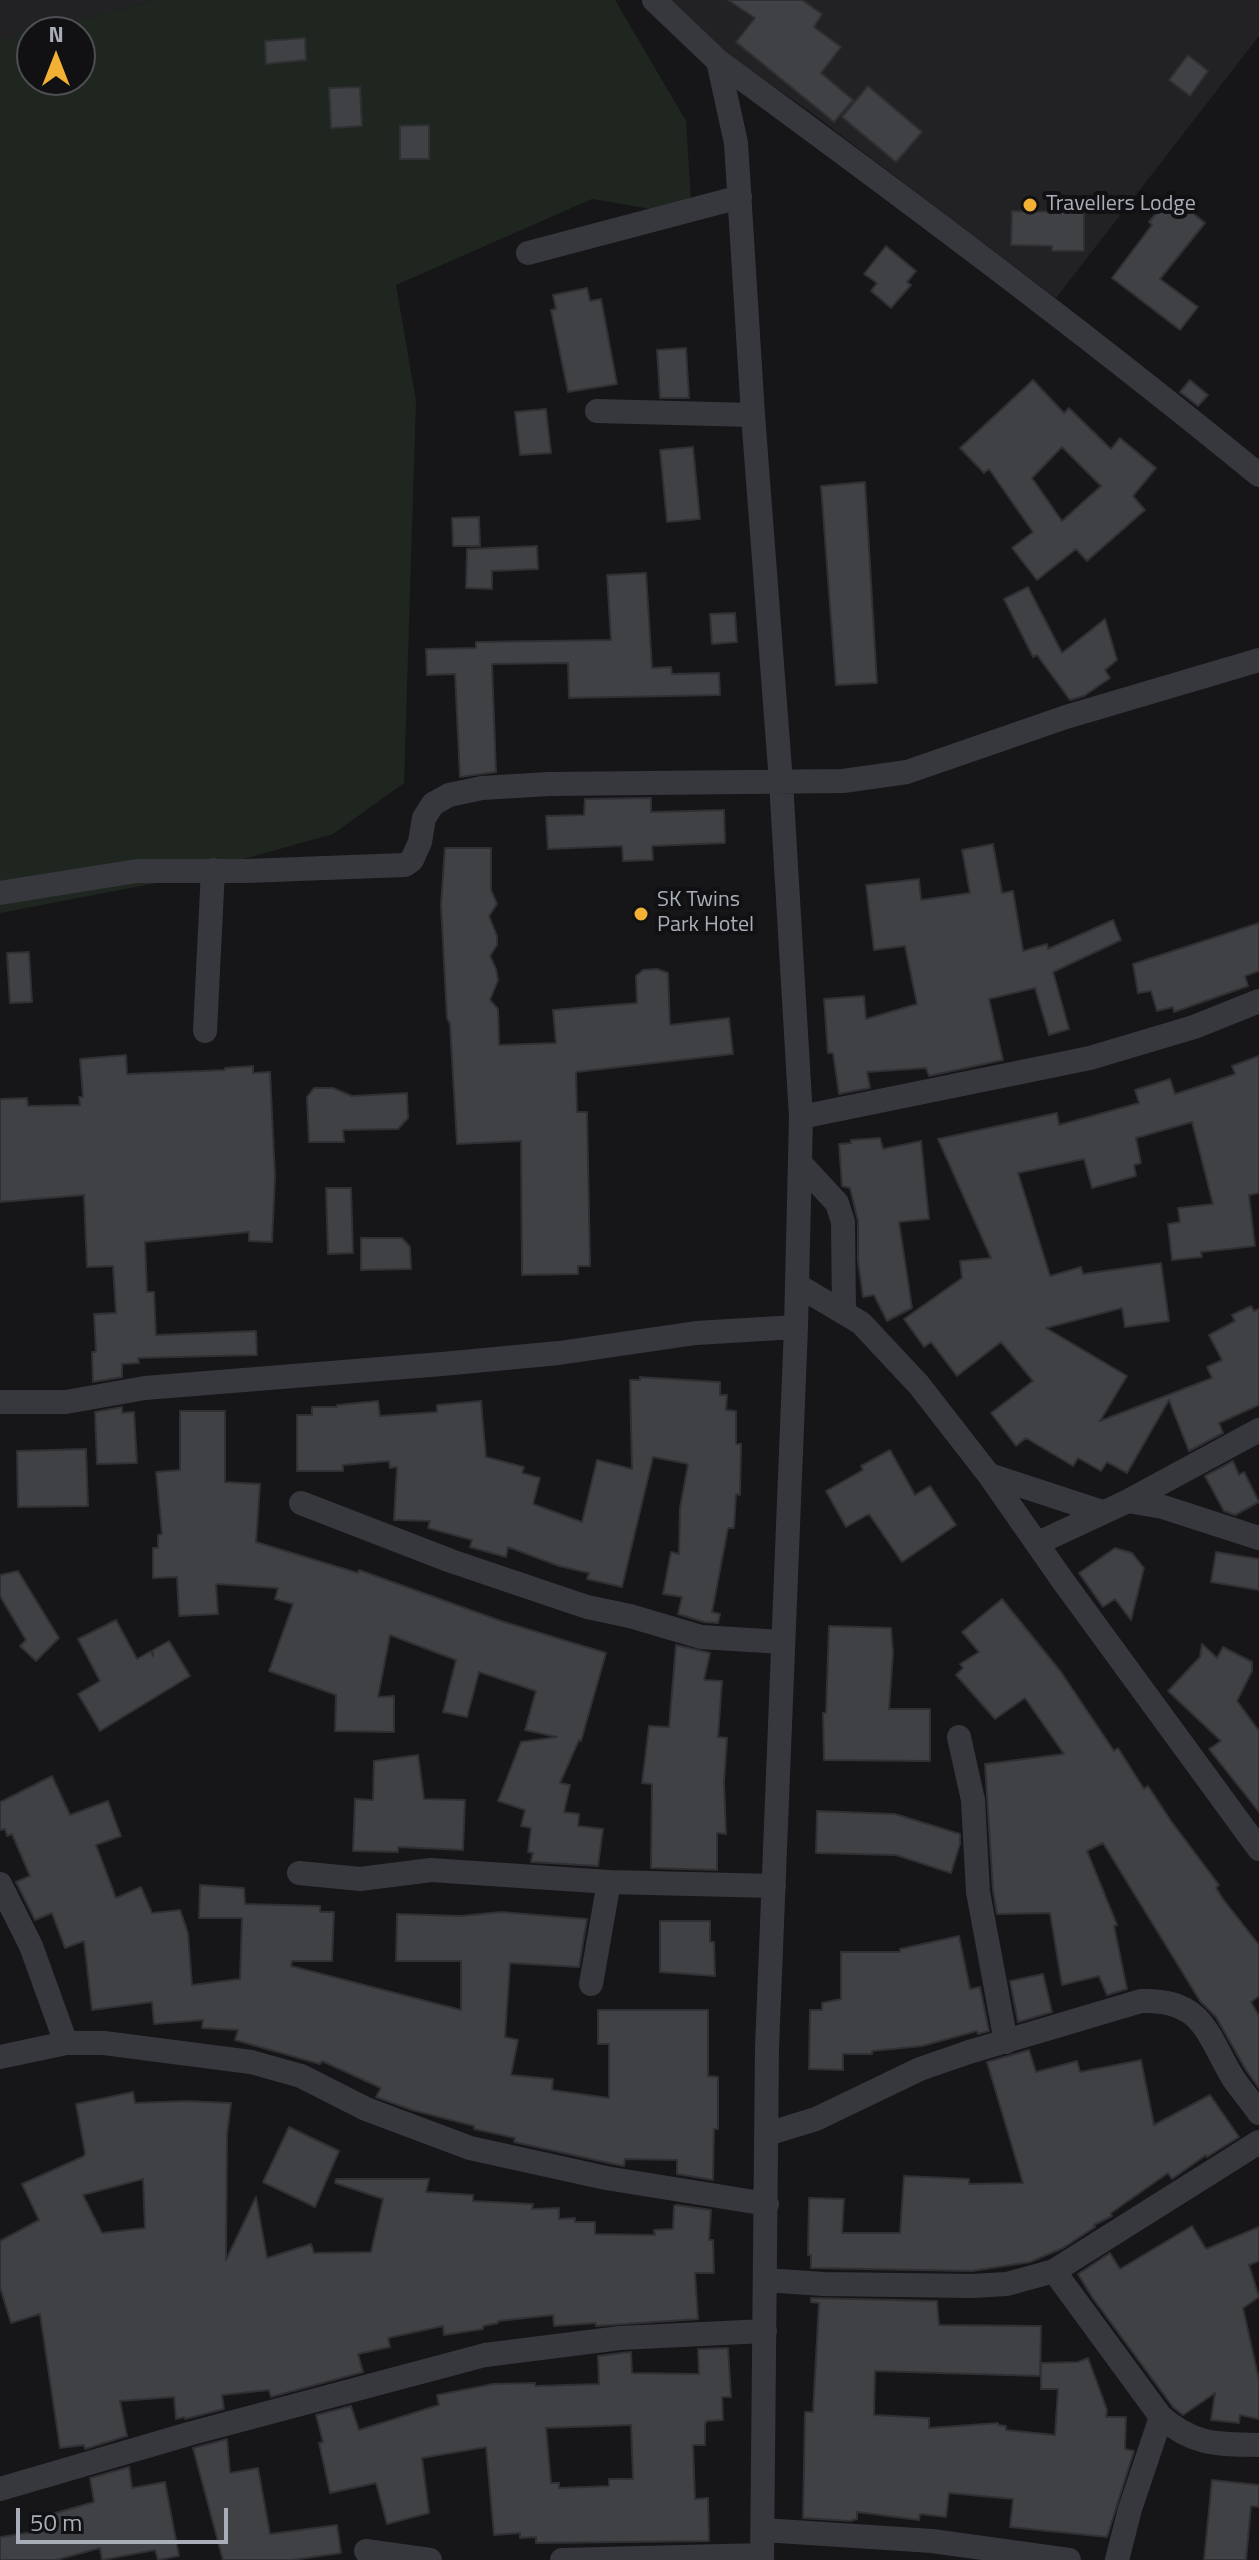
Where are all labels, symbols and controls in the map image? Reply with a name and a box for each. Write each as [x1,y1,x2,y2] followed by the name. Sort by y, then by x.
[16,16,96,96] north arrow
[48,17,64,51] text: N
[1046,192,1196,218] place label: Travellers Lodge
[1021,196,1039,214] marker: Travellers Lodge
[657,888,754,940] place label: SK Twins Park Hotel
[632,905,650,923] marker: SK Twins Park Hotel
[20,2492,232,2542] scale bar
[30,2504,82,2540] text: 50 m

